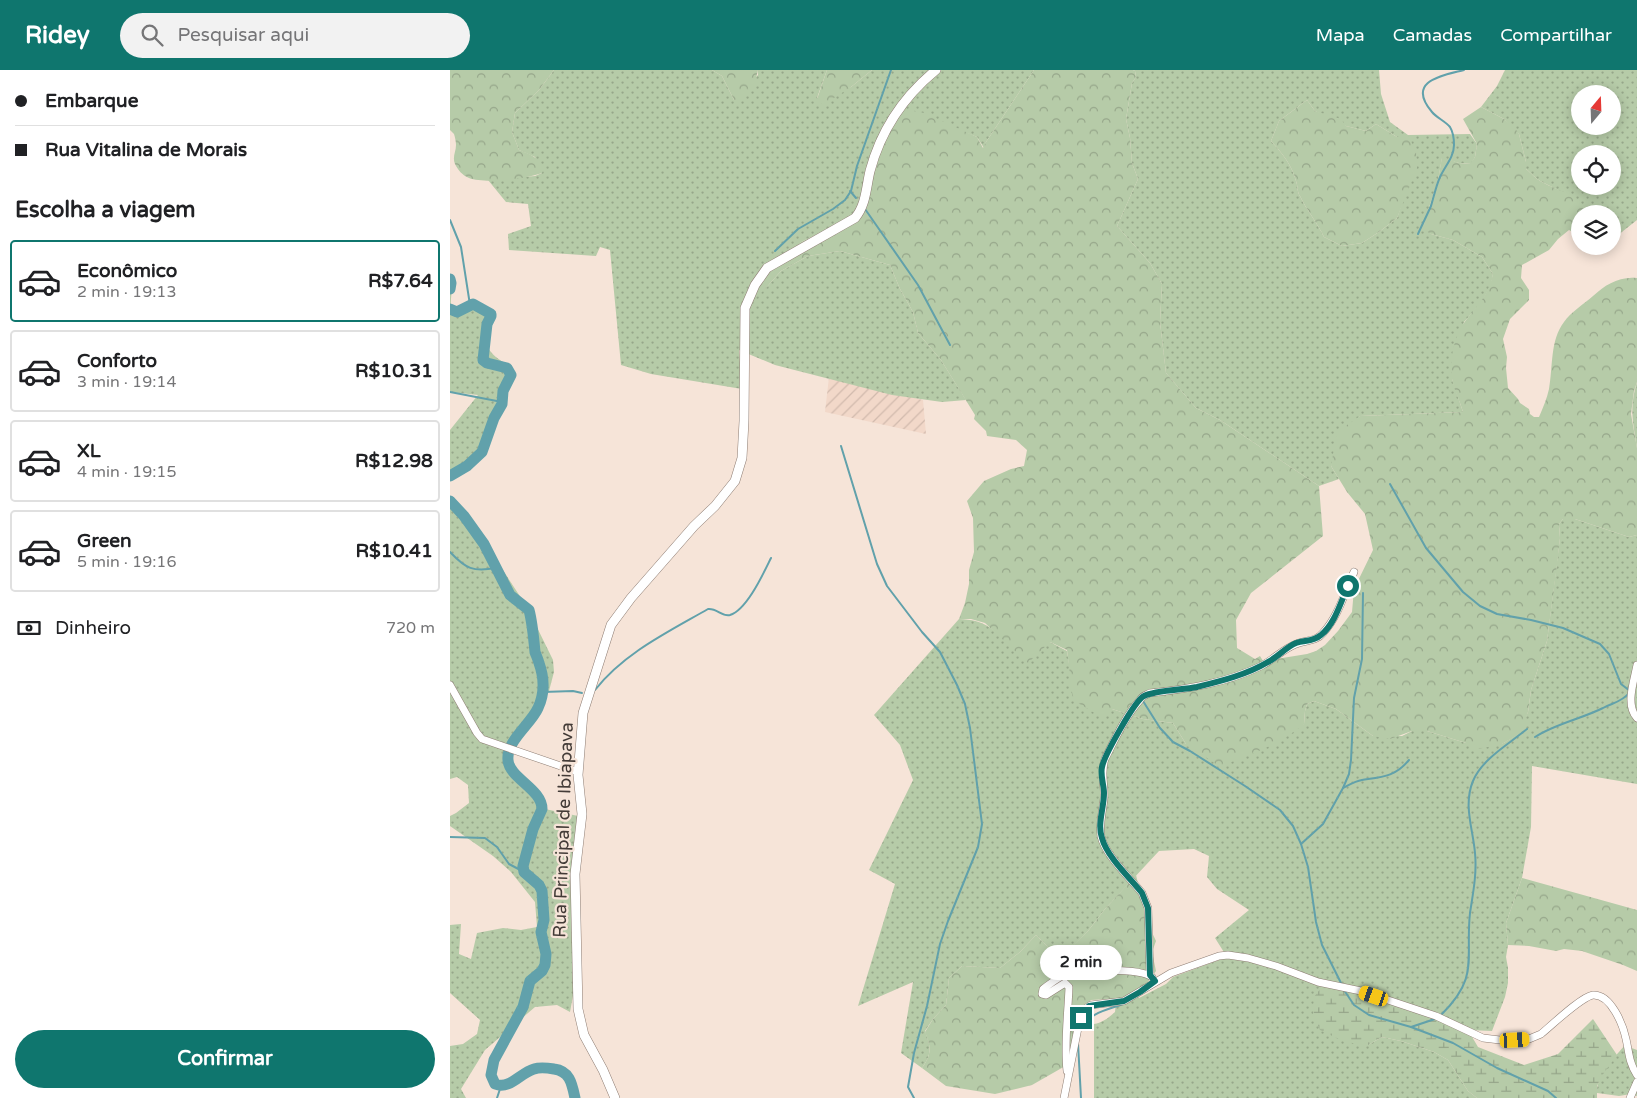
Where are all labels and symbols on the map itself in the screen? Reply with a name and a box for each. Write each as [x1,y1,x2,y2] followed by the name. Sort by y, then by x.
[1571,85,1621,135] north arrow
[1337,575,1359,597] route start
[548,722,578,938] street label: Rua Principal de Ibiapava
[1040,946,1122,980] callout: 2 min
[1357,984,1390,1008] car
[1070,1007,1092,1029] route end
[1499,1032,1530,1048] car

